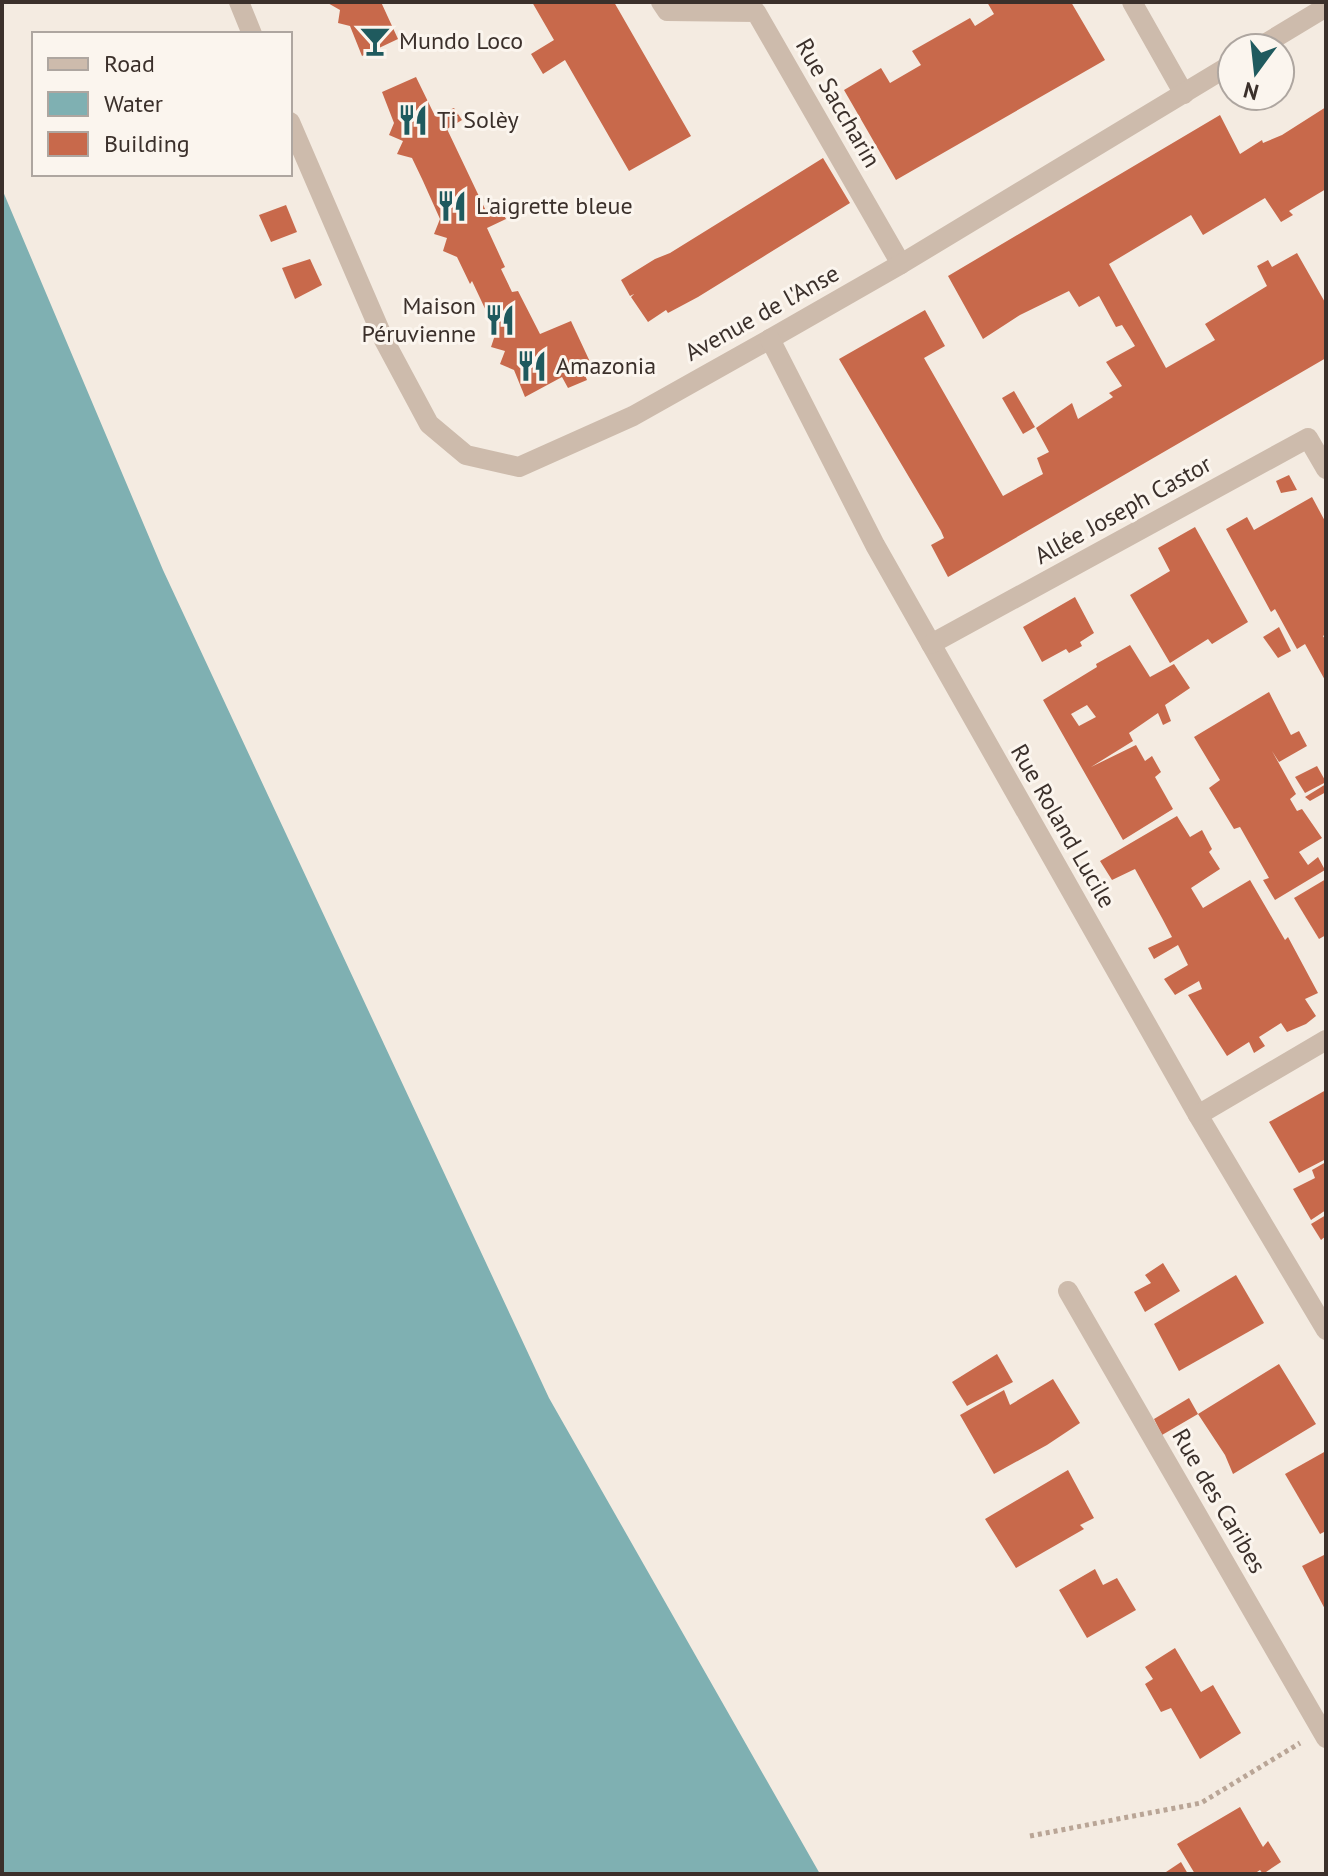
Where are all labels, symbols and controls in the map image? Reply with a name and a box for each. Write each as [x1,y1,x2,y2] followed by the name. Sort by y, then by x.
[358,24,392,58] bar icon: Mundo Loco
[399,25,523,56] place label: Mundo Loco
[32,32,292,176] legend
[1216,32,1296,112] north arrow
[789,33,888,173] street label: Rue Saccharin
[104,48,155,79] text: Road
[1240,76,1261,107] text: N
[104,88,163,119] text: Water
[396,103,430,137] restaurant icon: Ti Solèy
[437,104,519,135] place label: Ti Solèy
[104,128,190,159] text: Building
[435,189,469,223] restaurant icon: L'aigrette bleue
[476,190,633,221] place label: L'aigrette bleue
[679,257,844,368] street label: Avenue de l'Anse
[362,290,476,349] place label: Maison Péruvienne
[483,303,517,337] restaurant icon: Maison Péruvienne
[515,349,549,383] restaurant icon: Amazonia
[556,350,656,381] place label: Amazonia
[1029,448,1217,571] street label: Allée Joseph Castor
[1004,738,1123,913] street label: Rue Roland Lucile
[1165,1423,1273,1579] street label: Rue des Caribes

